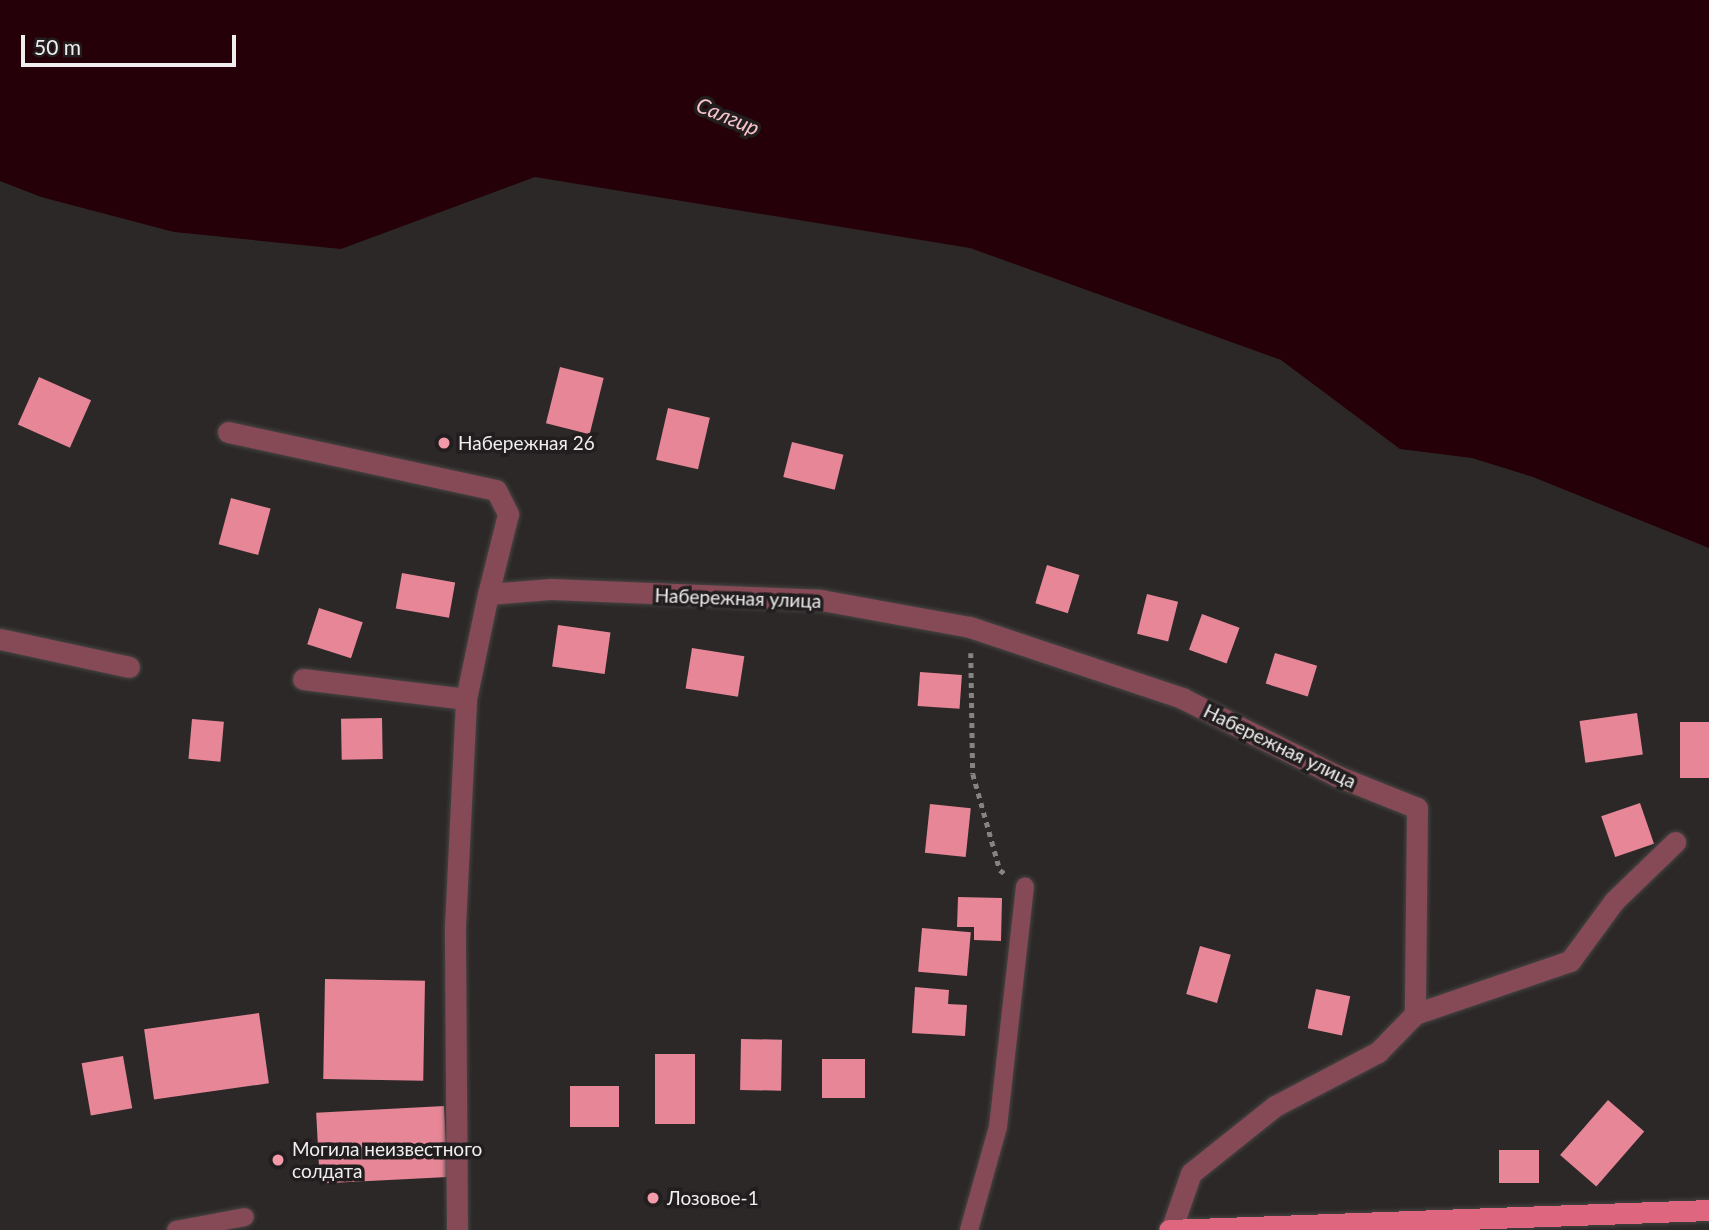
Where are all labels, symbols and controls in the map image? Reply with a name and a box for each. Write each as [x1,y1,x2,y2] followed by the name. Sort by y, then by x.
[24,21,240,65] scale bar
[34,34,81,59] text: 50 m
[693,92,763,140] water label: Салгир
[458,432,595,454] place label: Набережная 26
[436,435,452,451] marker: Набережная 26
[654,584,822,612] street label: Набережная улица
[1200,699,1360,793] street label: Набережная улица
[292,1138,482,1182] place label: Могила неизвестного солдата
[270,1152,286,1168] marker: Могила неизвестного солдата
[667,1187,759,1209] place label: Лозовое-1
[645,1190,661,1206] marker: Лозовое-1

